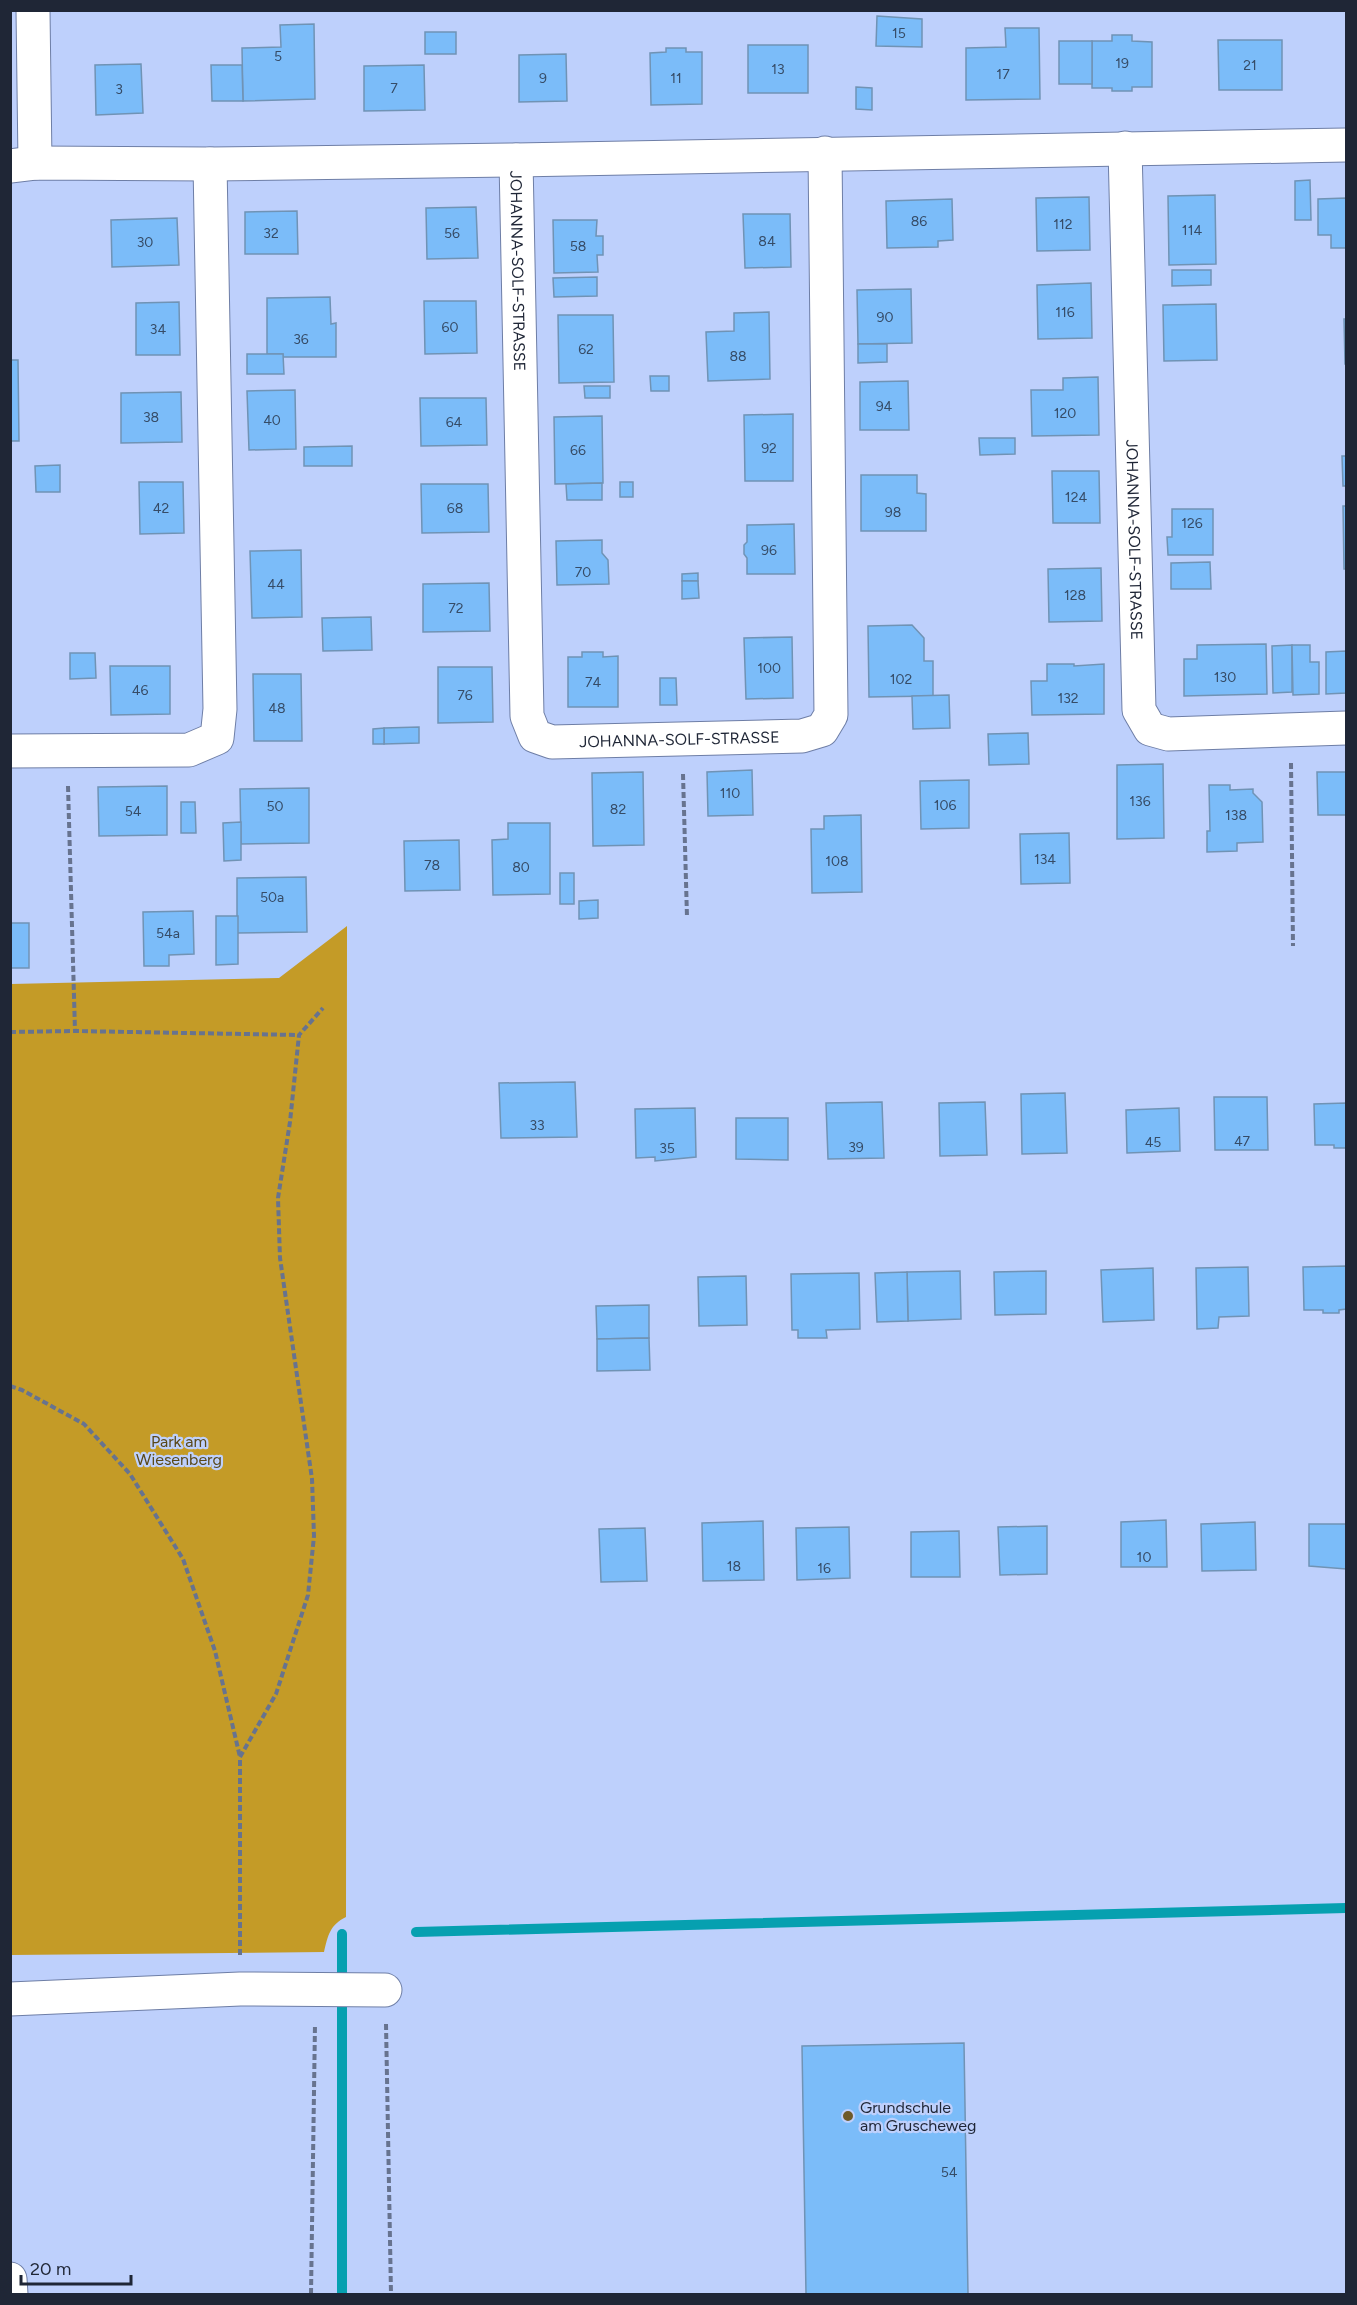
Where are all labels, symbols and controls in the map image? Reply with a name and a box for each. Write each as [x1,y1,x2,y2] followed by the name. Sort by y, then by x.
[892,25,906,42] house number: 15
[274,48,282,65] house number: 5
[1115,55,1129,72] house number: 19
[1243,57,1257,74] house number: 21
[771,61,785,78] house number: 13
[996,66,1010,83] house number: 17
[539,70,547,87] house number: 9
[670,70,682,87] house number: 11
[390,80,398,97] house number: 7
[115,81,123,98] house number: 3
[506,171,529,371] street label: JOHANNA-SOLF-STRASSE
[911,213,927,230] house number: 86
[1053,216,1073,233] house number: 112
[1182,222,1202,239] house number: 114
[263,225,279,242] house number: 32
[444,225,460,242] house number: 56
[758,233,776,250] house number: 84
[137,234,153,251] house number: 30
[570,238,586,255] house number: 58
[1055,304,1075,321] house number: 116
[877,309,893,326] house number: 90
[442,319,458,336] house number: 60
[150,321,166,338] house number: 34
[293,331,309,348] house number: 36
[578,341,594,358] house number: 62
[729,348,747,365] house number: 88
[876,398,893,415] house number: 94
[1054,405,1076,422] house number: 120
[143,409,159,426] house number: 38
[263,412,281,429] house number: 40
[446,414,463,431] house number: 64
[1122,439,1146,640] street label: JOHANNA-SOLF-STRASSE
[761,440,777,457] house number: 92
[570,442,586,459] house number: 66
[1065,489,1087,506] house number: 124
[153,500,169,517] house number: 42
[447,500,463,517] house number: 68
[885,504,901,521] house number: 98
[1181,515,1203,532] house number: 126
[761,542,777,559] house number: 96
[575,564,591,581] house number: 70
[267,576,285,593] house number: 44
[1064,587,1086,604] house number: 128
[448,600,464,617] house number: 72
[757,660,781,677] house number: 100
[1214,669,1236,686] house number: 130
[890,671,912,688] house number: 102
[585,674,601,691] house number: 74
[132,682,148,699] house number: 46
[457,687,473,704] house number: 76
[1057,690,1079,707] house number: 132
[268,700,286,717] house number: 48
[579,728,780,751] street label: JOHANNA-SOLF-STRASSE
[720,785,740,802] house number: 110
[1129,793,1151,810] house number: 136
[934,797,956,814] house number: 106
[266,798,284,815] house number: 50
[610,801,626,818] house number: 82
[125,803,142,820] house number: 54
[1225,807,1247,824] house number: 138
[1034,851,1056,868] house number: 134
[825,853,849,870] house number: 108
[424,857,440,874] house number: 78
[512,859,530,876] house number: 80
[260,889,284,906] house number: 50a
[156,925,180,942] house number: 54a
[529,1117,545,1134] house number: 33
[1234,1133,1251,1150] house number: 47
[1145,1134,1161,1151] house number: 45
[848,1139,864,1156] house number: 39
[659,1140,675,1157] house number: 35
[136,1432,222,1469] park label: Park am Wiesenberg
[1137,1549,1151,1566] house number: 10
[727,1558,741,1575] house number: 18
[817,1560,831,1577] house number: 16
[860,2098,976,2135] place label: Grundschule am Gruscheweg
[841,2109,855,2123] marker: Grundschule am Gruscheweg
[941,2164,958,2181] house number: 54
[21,2248,130,2286] scale bar
[30,2258,71,2280] text: 20 m

